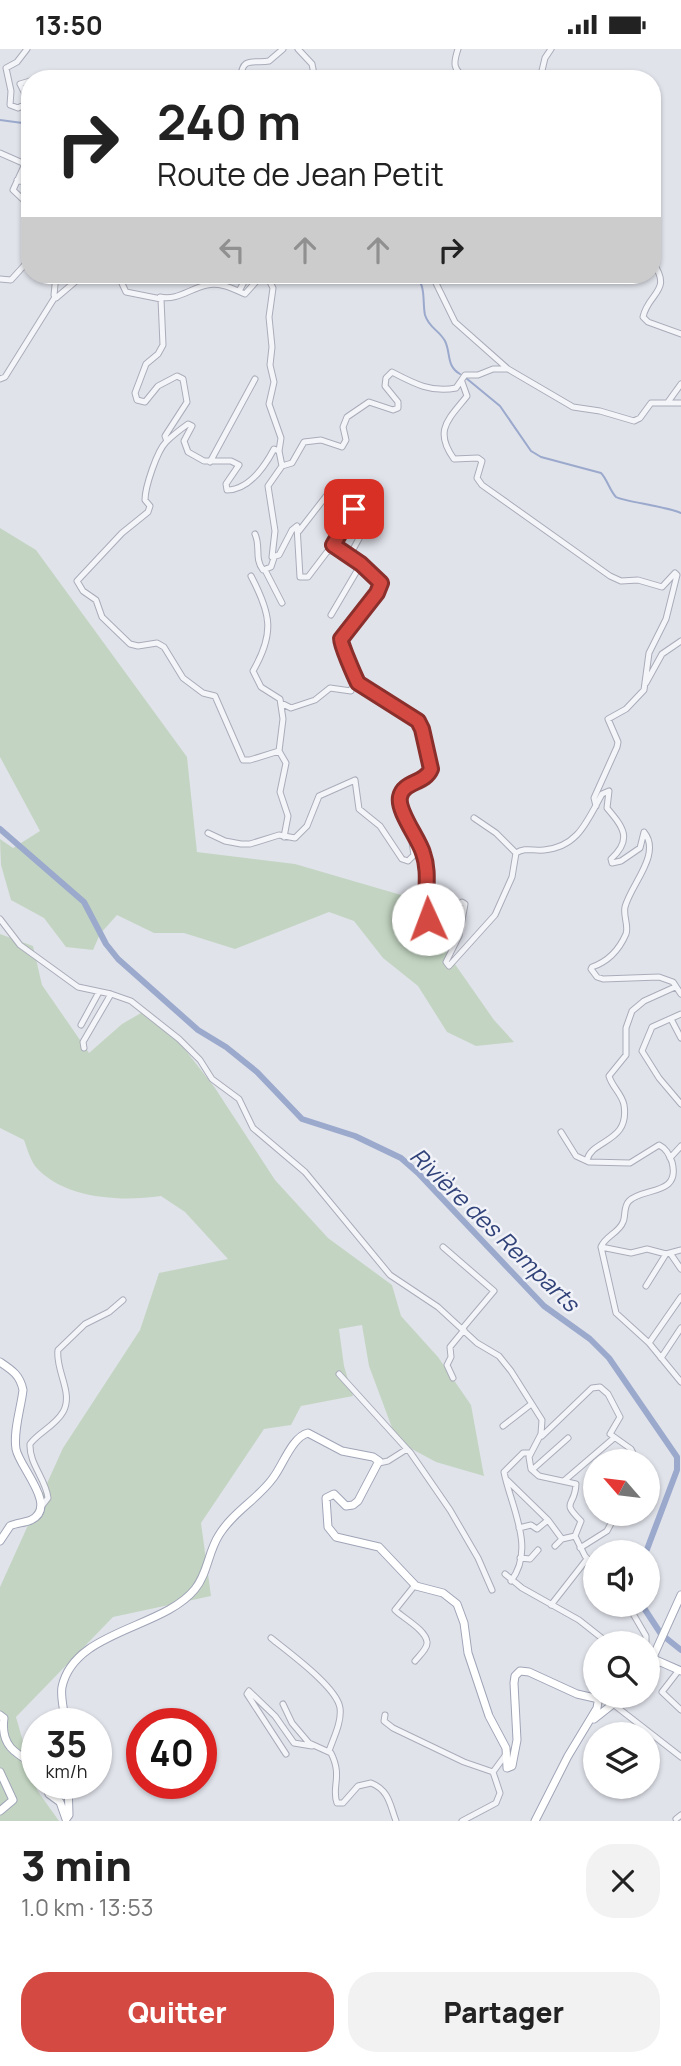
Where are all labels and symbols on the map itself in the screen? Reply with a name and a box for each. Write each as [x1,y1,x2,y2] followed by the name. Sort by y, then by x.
[324,479,384,539] pin
[391,882,465,956] position arrow
[404,1140,588,1319] water label: Rivière des Remparts
[583,1449,660,1526] north arrow
[126,1708,217,1799] speed limit sign: 40

